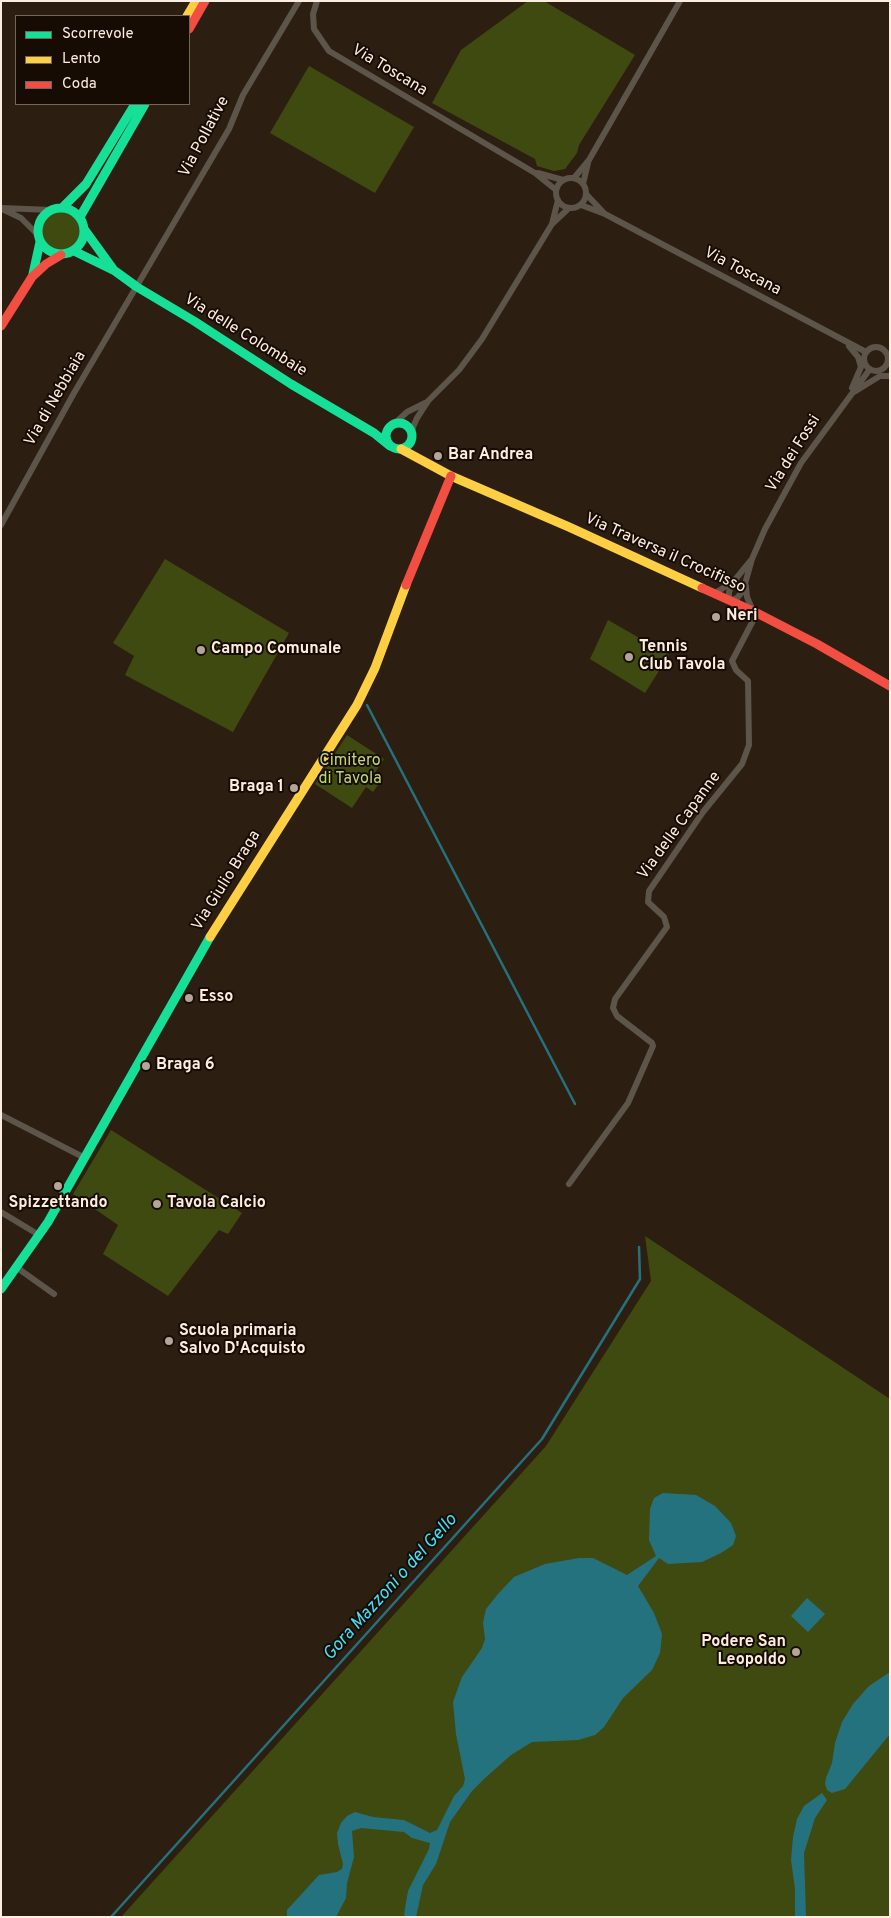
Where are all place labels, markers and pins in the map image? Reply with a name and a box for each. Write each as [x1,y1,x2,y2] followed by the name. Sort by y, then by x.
[448,446,533,466] place label: Bar Andrea
[432,450,444,462] marker: Bar Andrea
[726,607,758,627] place label: Neri
[710,611,722,623] marker: Neri
[639,638,725,676] place label: Tennis Club Tavola
[211,640,341,660] place label: Campo Comunale
[195,644,207,656] marker: Campo Comunale
[623,651,635,663] marker: Tennis Club Tavola
[229,778,284,798] place label: Braga 1
[288,782,300,794] marker: Braga 1
[199,988,233,1008] place label: Esso
[183,992,195,1004] marker: Esso
[156,1056,215,1076] place label: Braga 6
[140,1060,152,1072] marker: Braga 6
[52,1180,64,1192] marker: Spizzettando
[8,1194,108,1214] place label: Spizzettando
[167,1194,266,1214] place label: Tavola Calcio
[151,1198,163,1210] marker: Tavola Calcio
[179,1322,306,1360] place label: Scuola primaria Salvo D'Acquisto
[163,1335,175,1347] marker: Scuola primaria Salvo D'Acquisto
[701,1633,786,1671] place label: Podere San Leopoldo
[790,1646,802,1658] marker: Podere San Leopoldo

